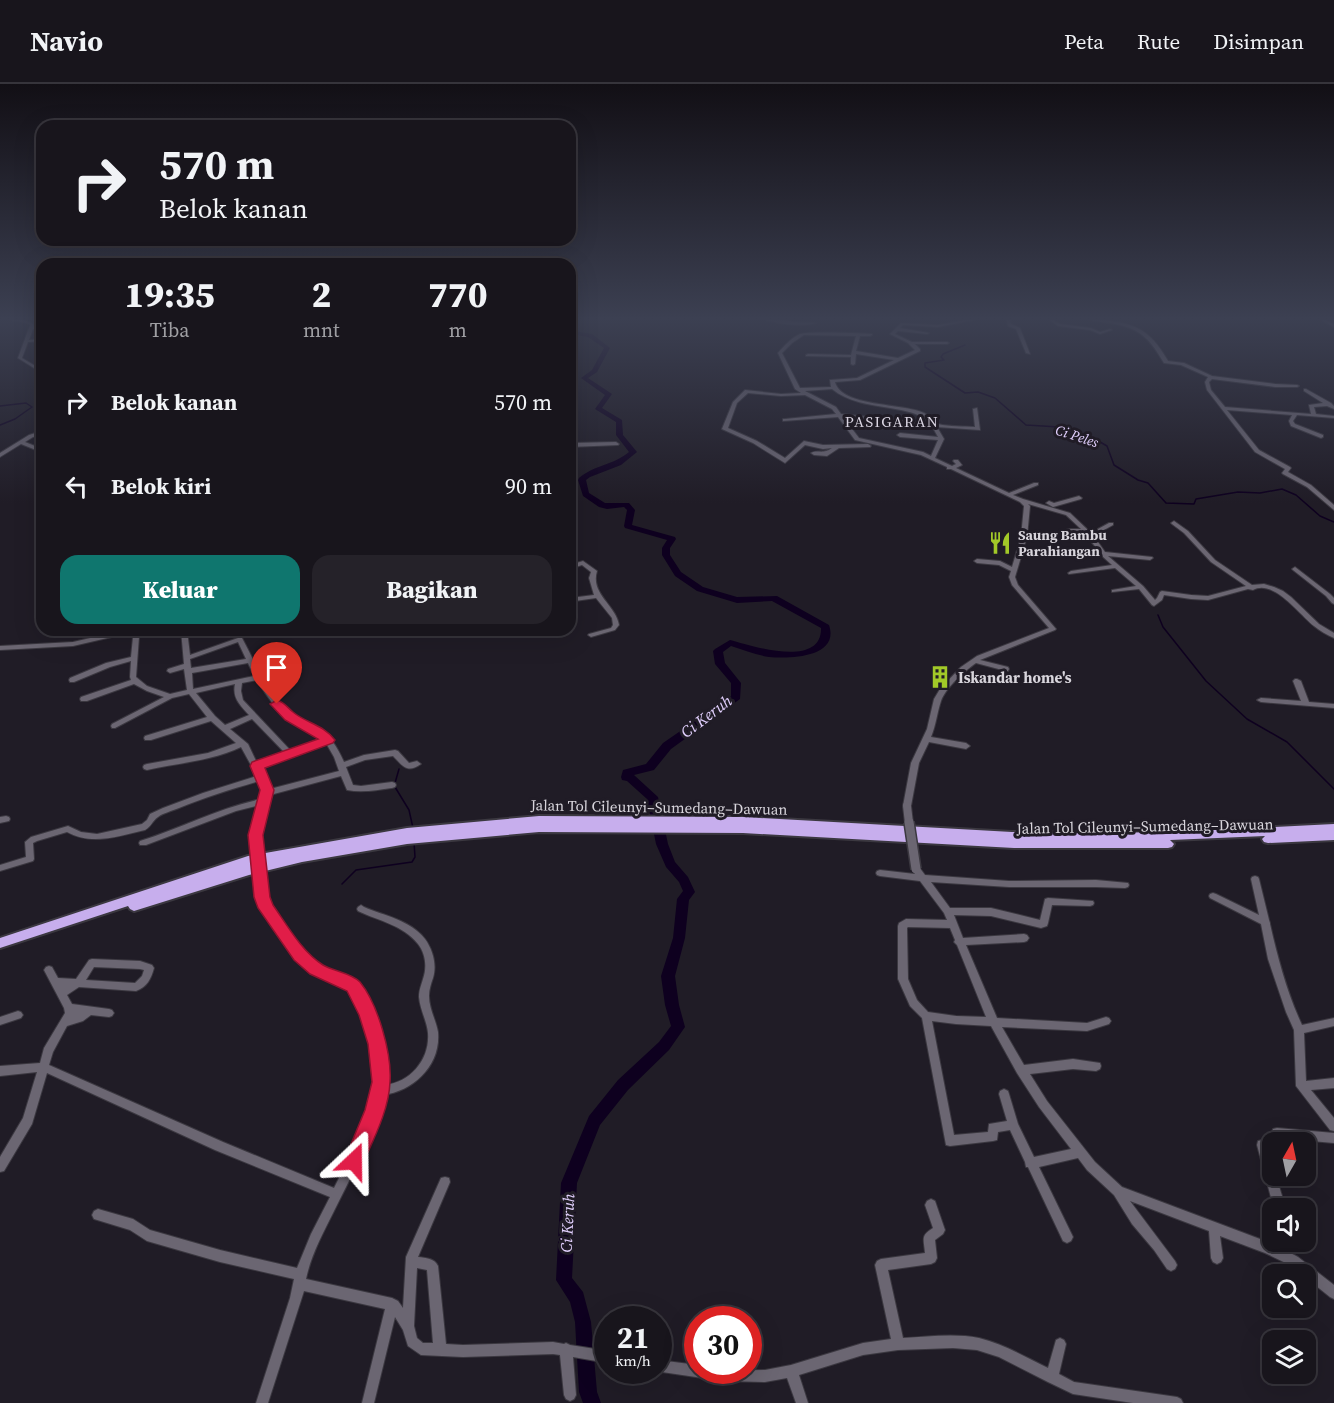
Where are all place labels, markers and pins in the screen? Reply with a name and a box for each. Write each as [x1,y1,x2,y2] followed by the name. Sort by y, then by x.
[1018,525,1107,561] place label: Saung Bambu Parahiangan
[987,530,1013,556] restaurant icon: Saung Bambu Parahiangan
[251,642,302,704] pin
[927,664,953,690] building icon: Iskandar home's
[958,667,1072,688] place label: Iskandar home's

